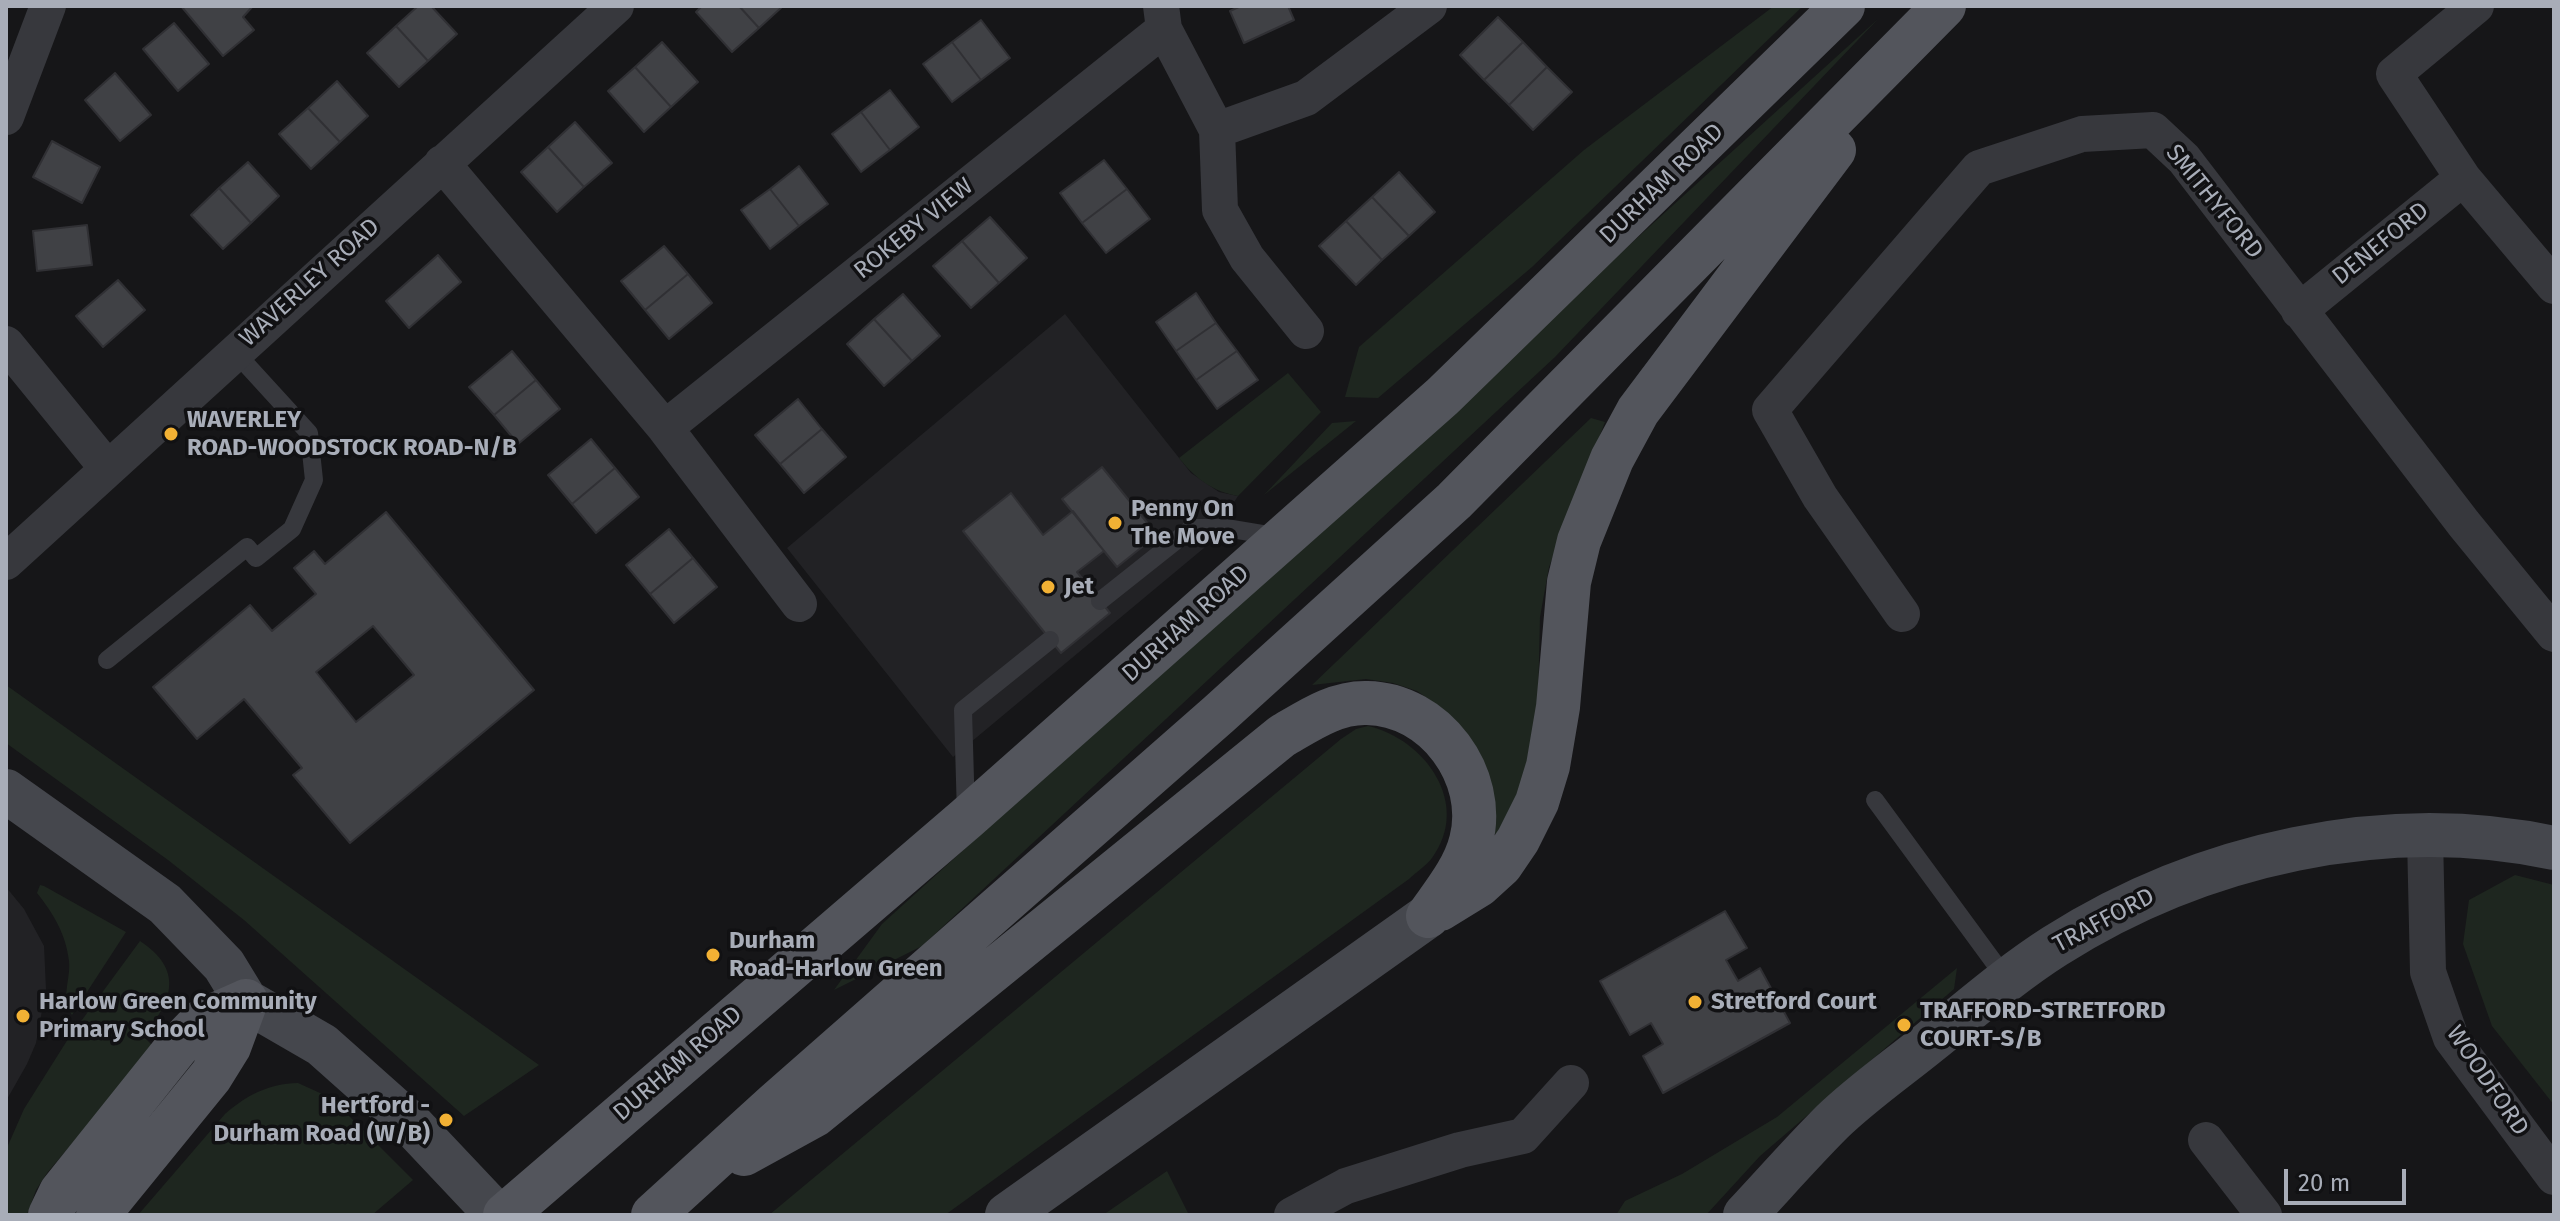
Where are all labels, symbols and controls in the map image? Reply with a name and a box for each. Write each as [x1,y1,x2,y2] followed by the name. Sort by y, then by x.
[1594,118,1730,250] street label: DURHAM ROAD
[2159,139,2269,265] street label: SMITHYFORD
[849,172,979,286] street label: ROKEBY VIEW
[2327,196,2435,292] street label: DENEFORD
[234,213,386,353] street label: WAVERLEY ROAD
[187,406,517,462] place label: WAVERLEY ROAD-WOODSTOCK ROAD-N/B
[162,425,180,443] marker: WAVERLEY ROAD-WOODSTOCK ROAD-N/B
[1131,495,1235,551] place label: Penny On The Move
[1106,514,1124,532] marker: Penny On The Move
[1117,559,1255,689] street label: DURHAM ROAD
[1064,573,1094,601] place label: Jet
[1039,578,1057,596] marker: Jet
[2048,882,2160,960] street label: TRAFFORD
[729,927,943,983] place label: Durham Road-Harlow Green
[704,946,722,964] marker: Durham Road-Harlow Green
[39,988,317,1044] place label: Harlow Green Community Primary School
[1711,988,1877,1016] place label: Stretford Court
[1686,993,1704,1011] marker: Stretford Court
[1920,997,2166,1053] place label: TRAFFORD-STRETFORD COURT-S/B
[608,1000,748,1128] street label: DURHAM ROAD
[14,1007,32,1025] marker: Harlow Green Community Primary School
[1895,1016,1913,1034] marker: TRAFFORD-STRETFORD COURT-S/B
[2440,1021,2534,1141] street label: WOODFORD
[213,1092,430,1148] place label: Hertford - Durham Road (W/B)
[437,1111,455,1129] marker: Hertford - Durham Road (W/B)
[2288,1153,2410,1203] scale bar
[2298,1169,2350,1197] text: 20 m

